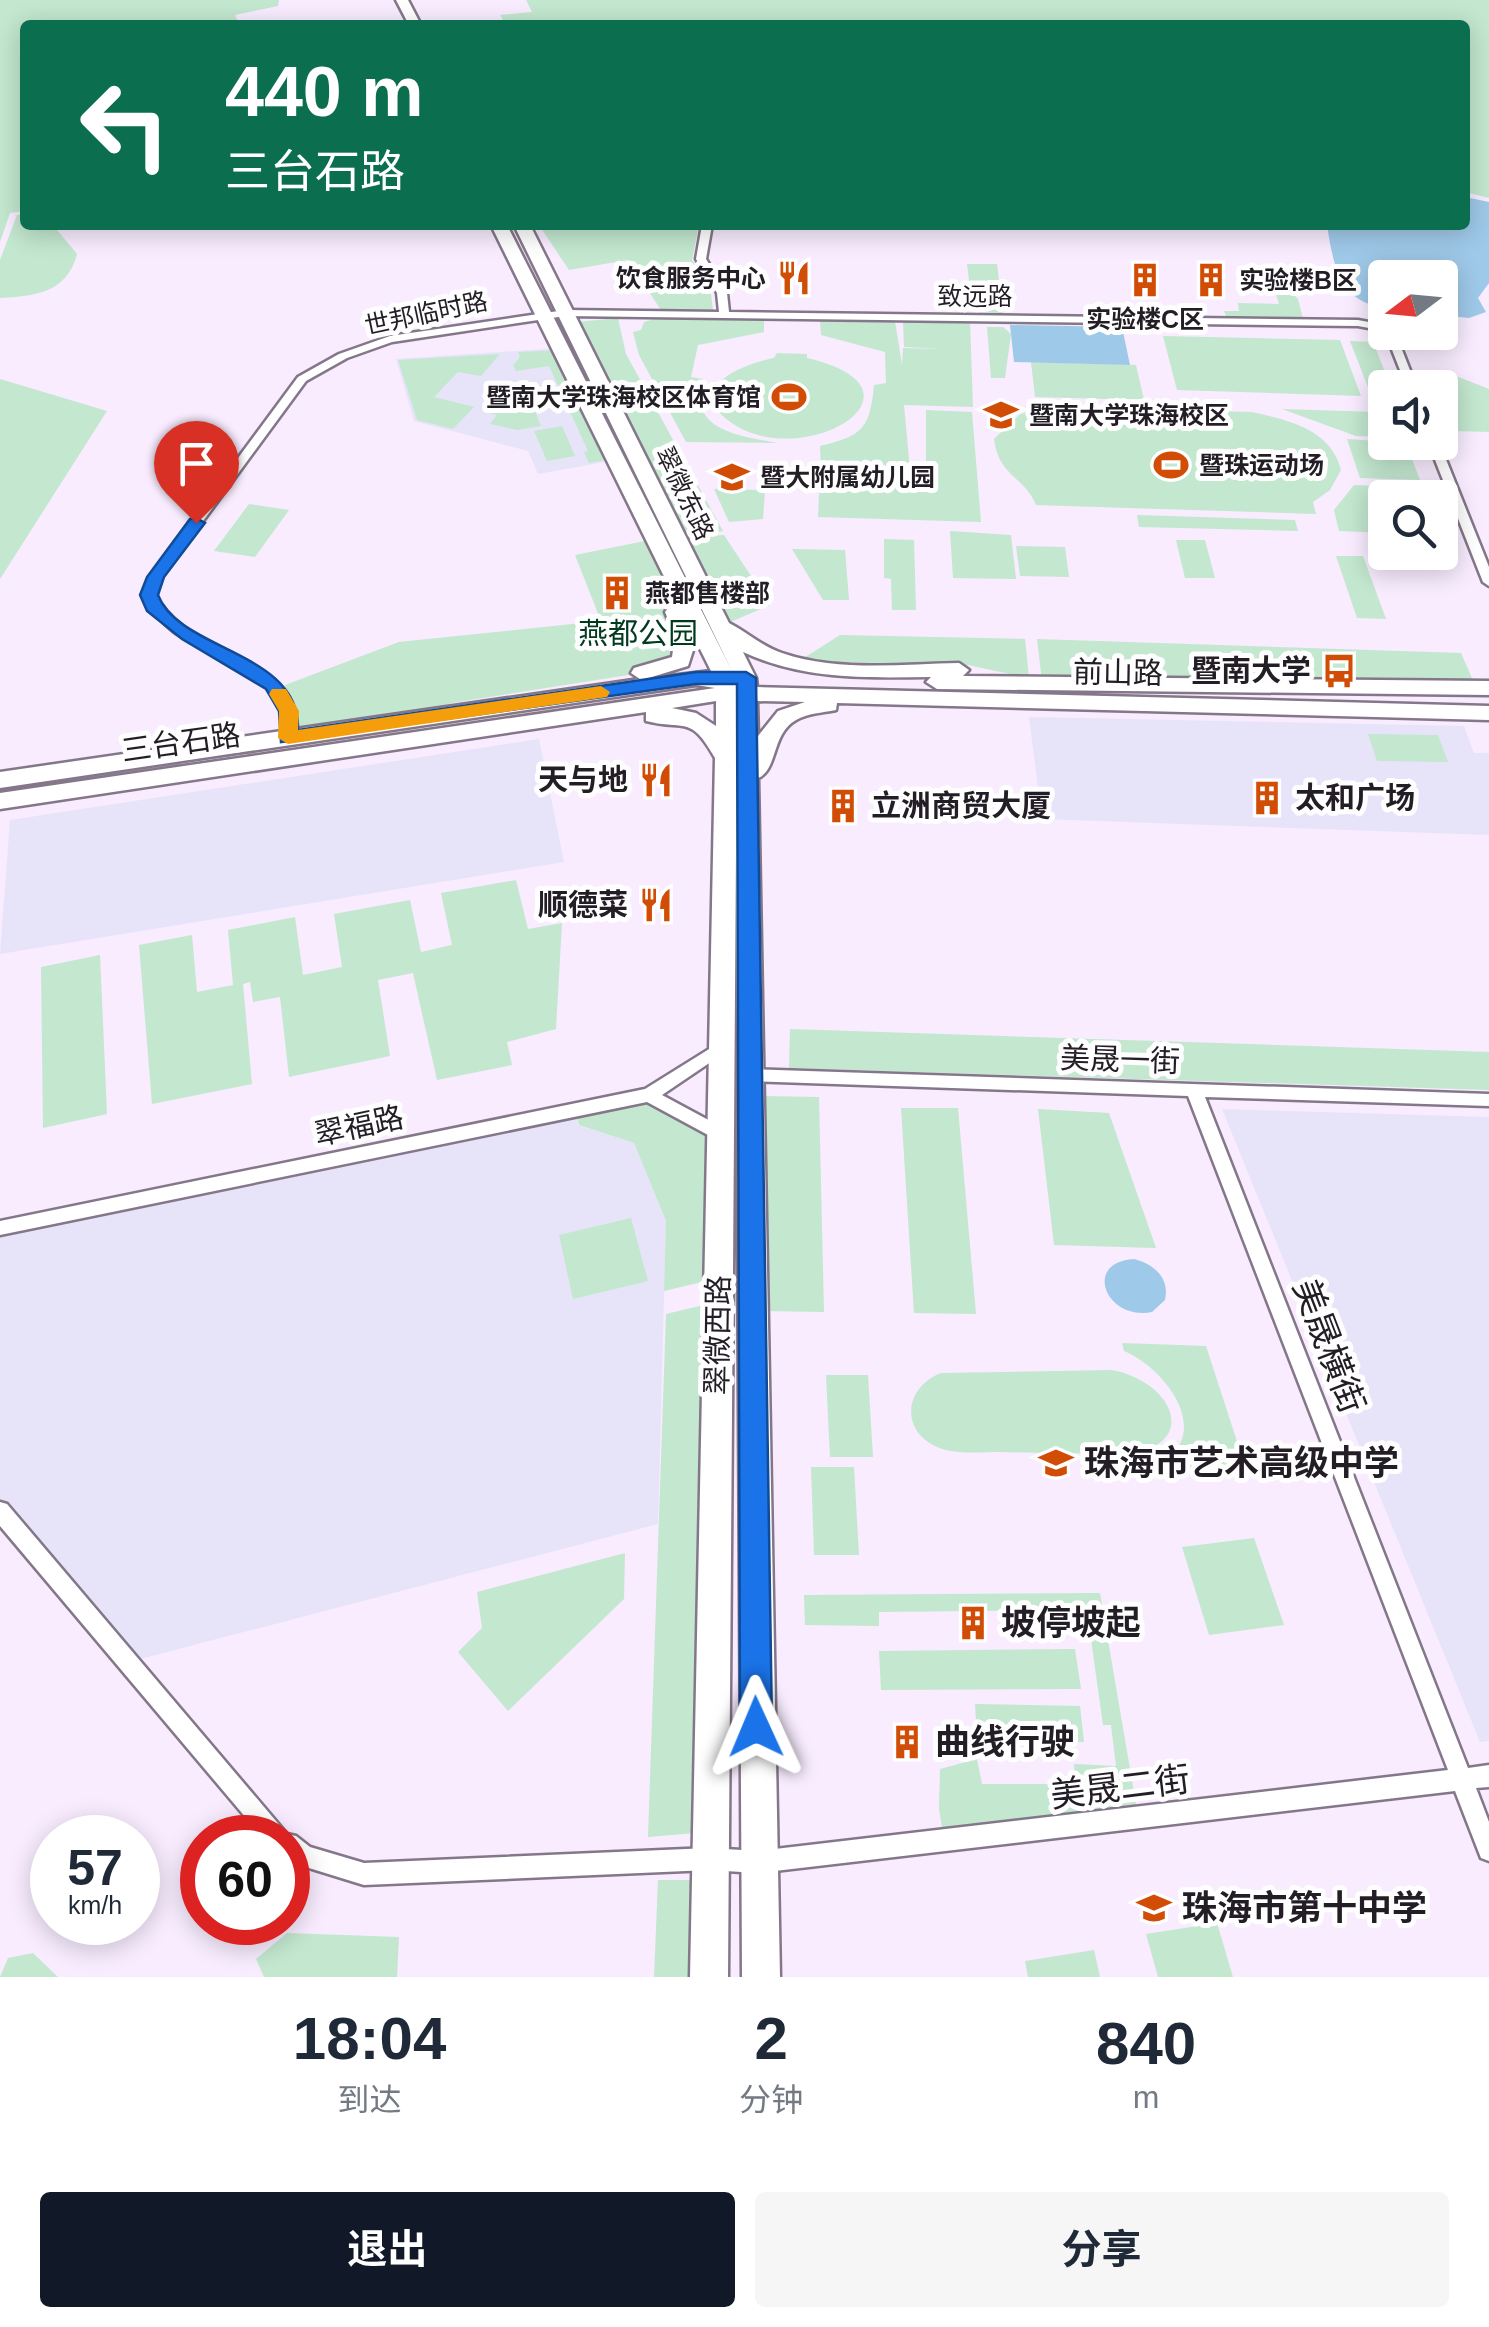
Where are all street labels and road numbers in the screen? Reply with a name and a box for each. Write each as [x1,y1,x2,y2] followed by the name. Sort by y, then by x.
[937,282,1013,310] street label: 致远路
[362,286,490,340] street label: 世邦临时路
[650,442,720,544] street label: 翠微东路
[1073,655,1163,690] street label: 前山路
[119,718,243,767] street label: 三台石路
[1059,1041,1181,1078] street label: 美晟一街
[311,1100,406,1151] street label: 翠福路
[1286,1273,1373,1418] street label: 美晟橫街
[700,1275,735,1395] street label: 翠微西路
[1048,1759,1192,1814] street label: 美晟二街

